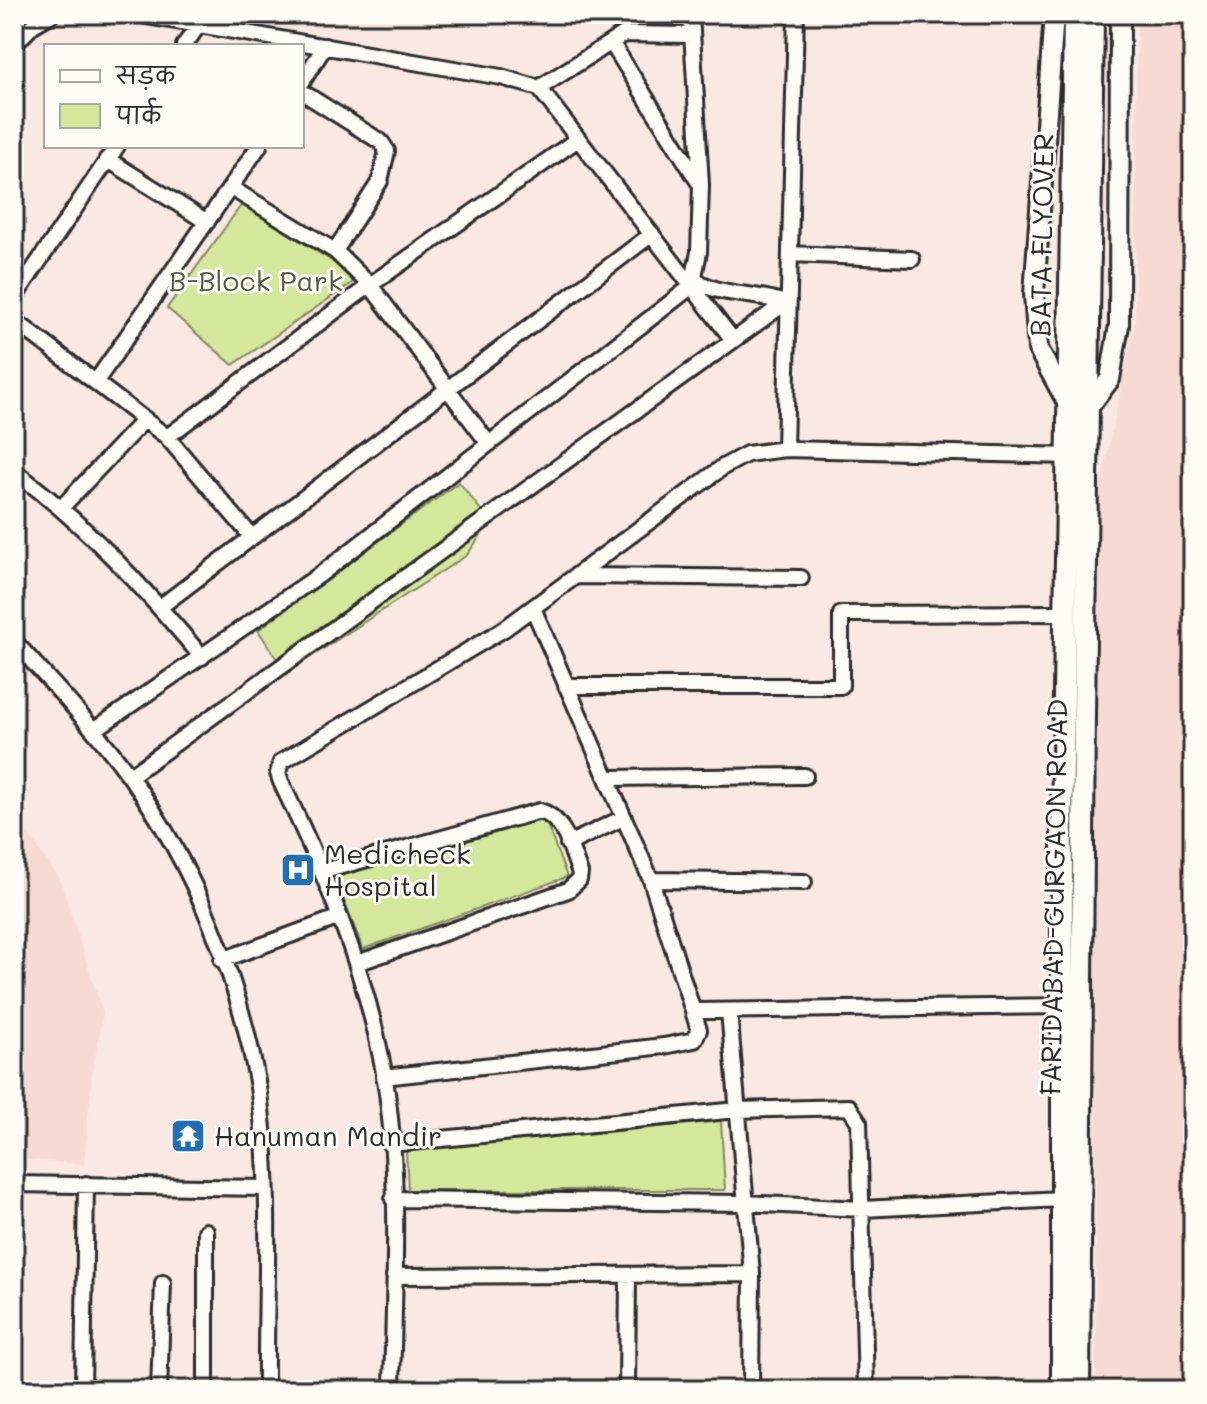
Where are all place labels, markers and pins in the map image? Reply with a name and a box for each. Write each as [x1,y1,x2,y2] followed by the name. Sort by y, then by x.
[324,835,471,903] place label: Medicheck Hospital
[279,851,317,889] hospital icon: Medicheck Hospital
[169,1117,207,1155] temple icon: Hanuman Mandir
[214,1117,442,1153] place label: Hanuman Mandir

